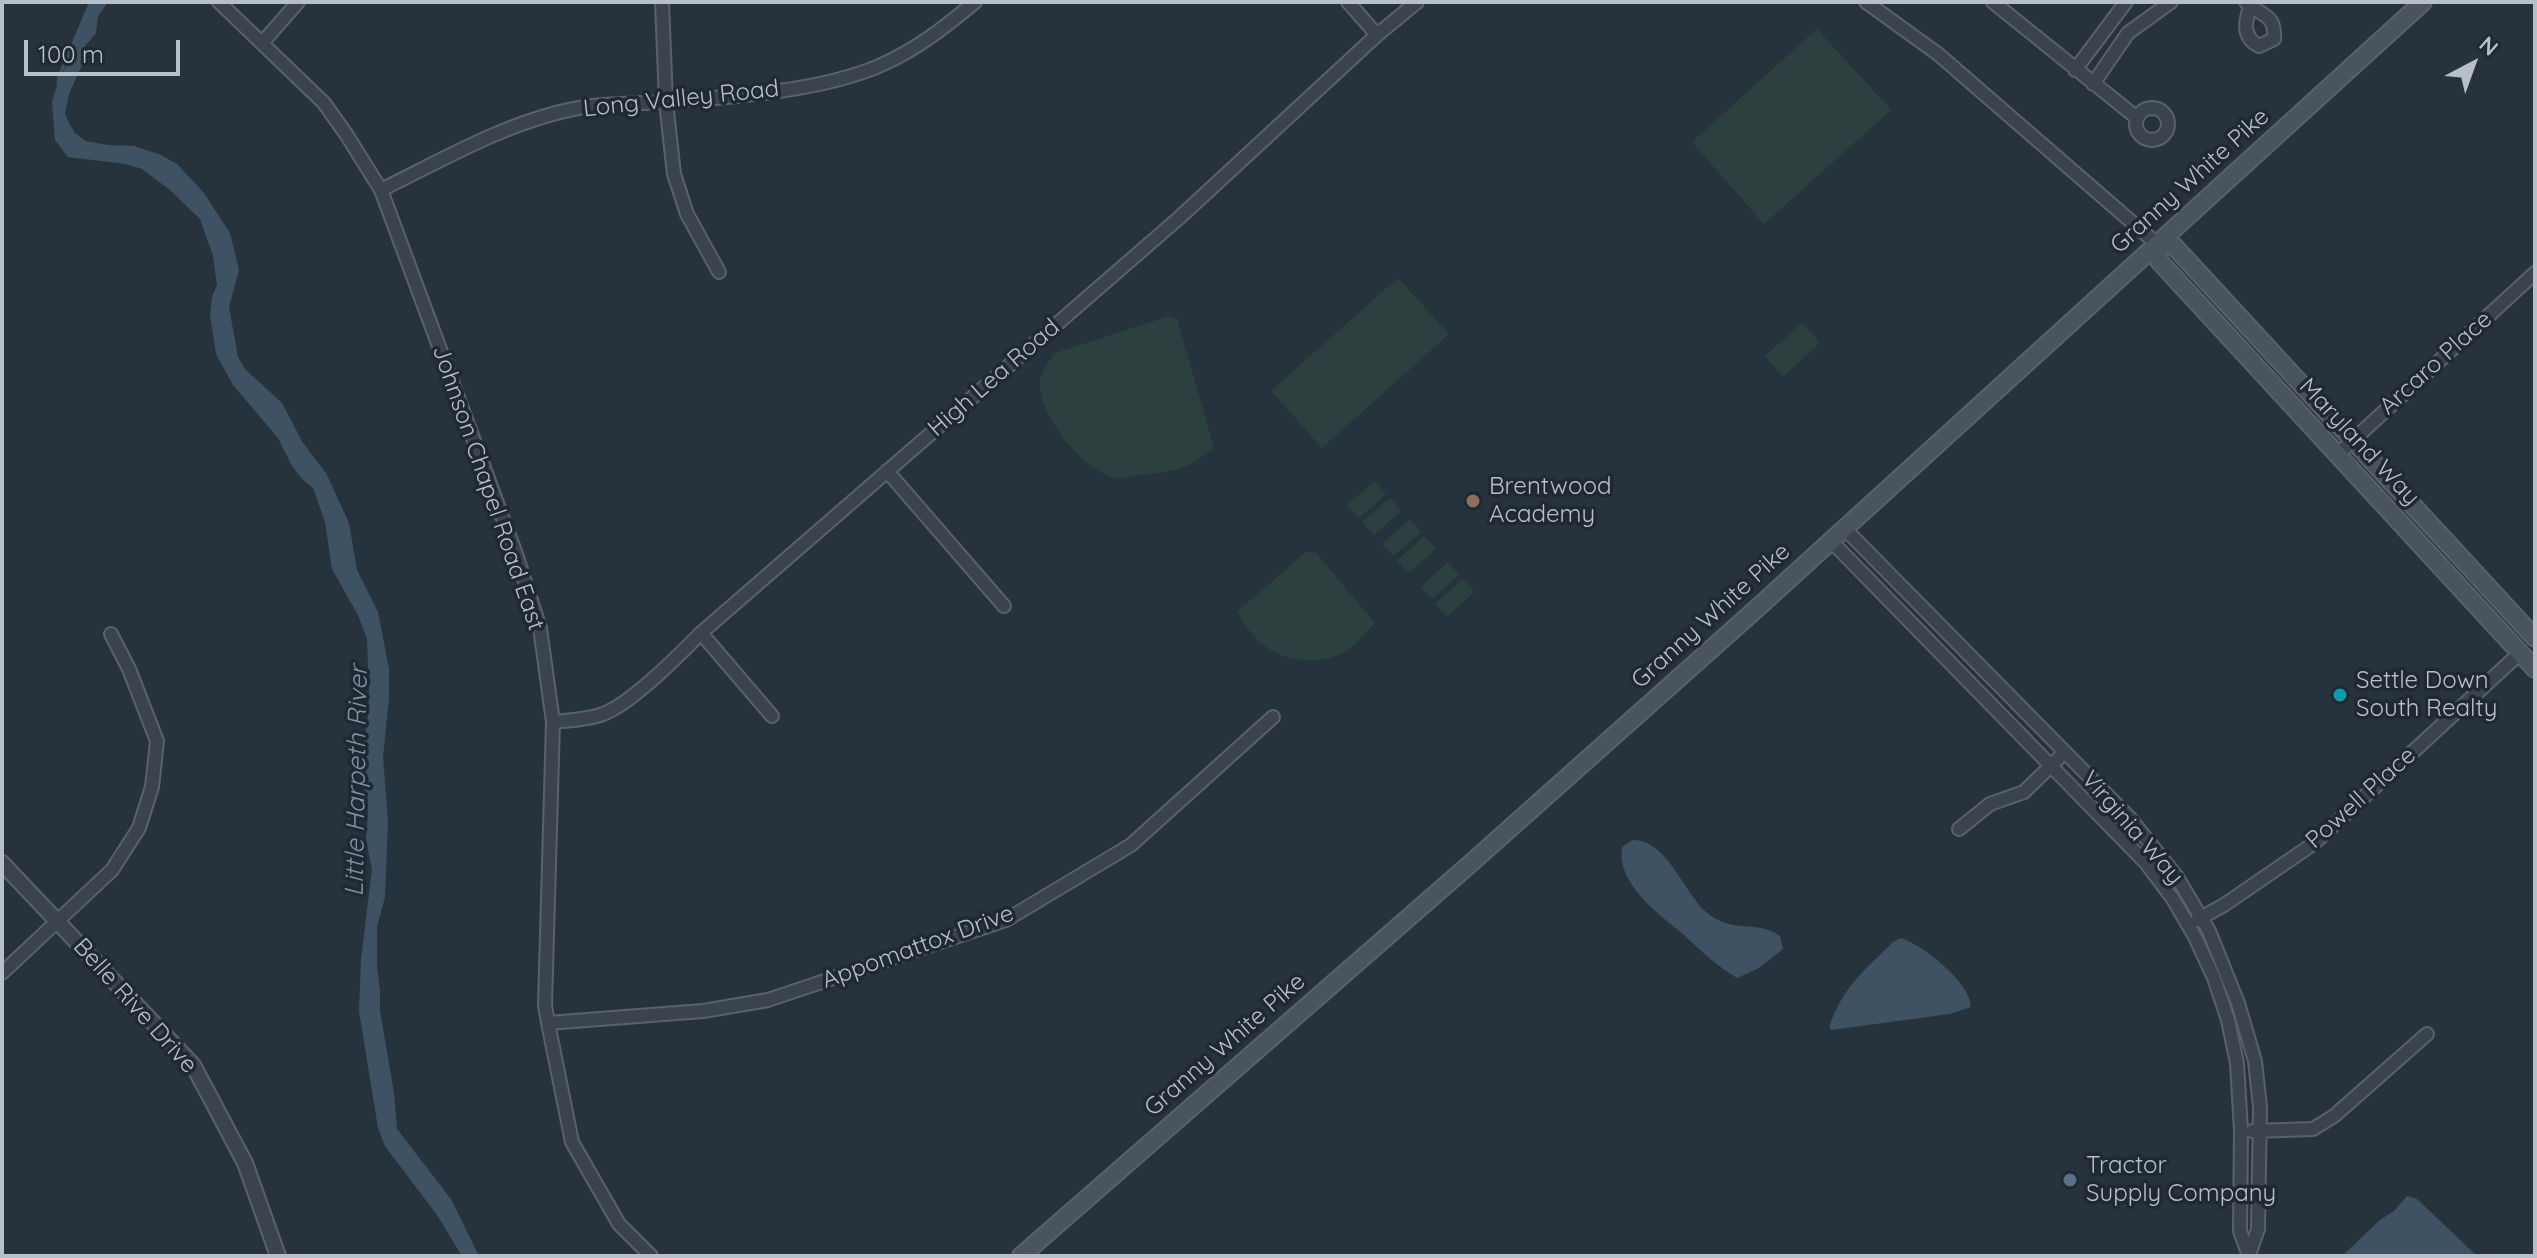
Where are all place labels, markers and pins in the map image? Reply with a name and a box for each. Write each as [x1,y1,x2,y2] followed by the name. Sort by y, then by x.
[1489,473,1611,529] place label: Brentwood Academy
[1464,492,1482,510] marker: Brentwood Academy
[2356,667,2497,723] place label: Settle Down South Realty
[2331,686,2349,704] marker: Settle Down South Realty
[2086,1152,2276,1208] place label: Tractor Supply Company
[2061,1171,2079,1189] marker: Tractor Supply Company

